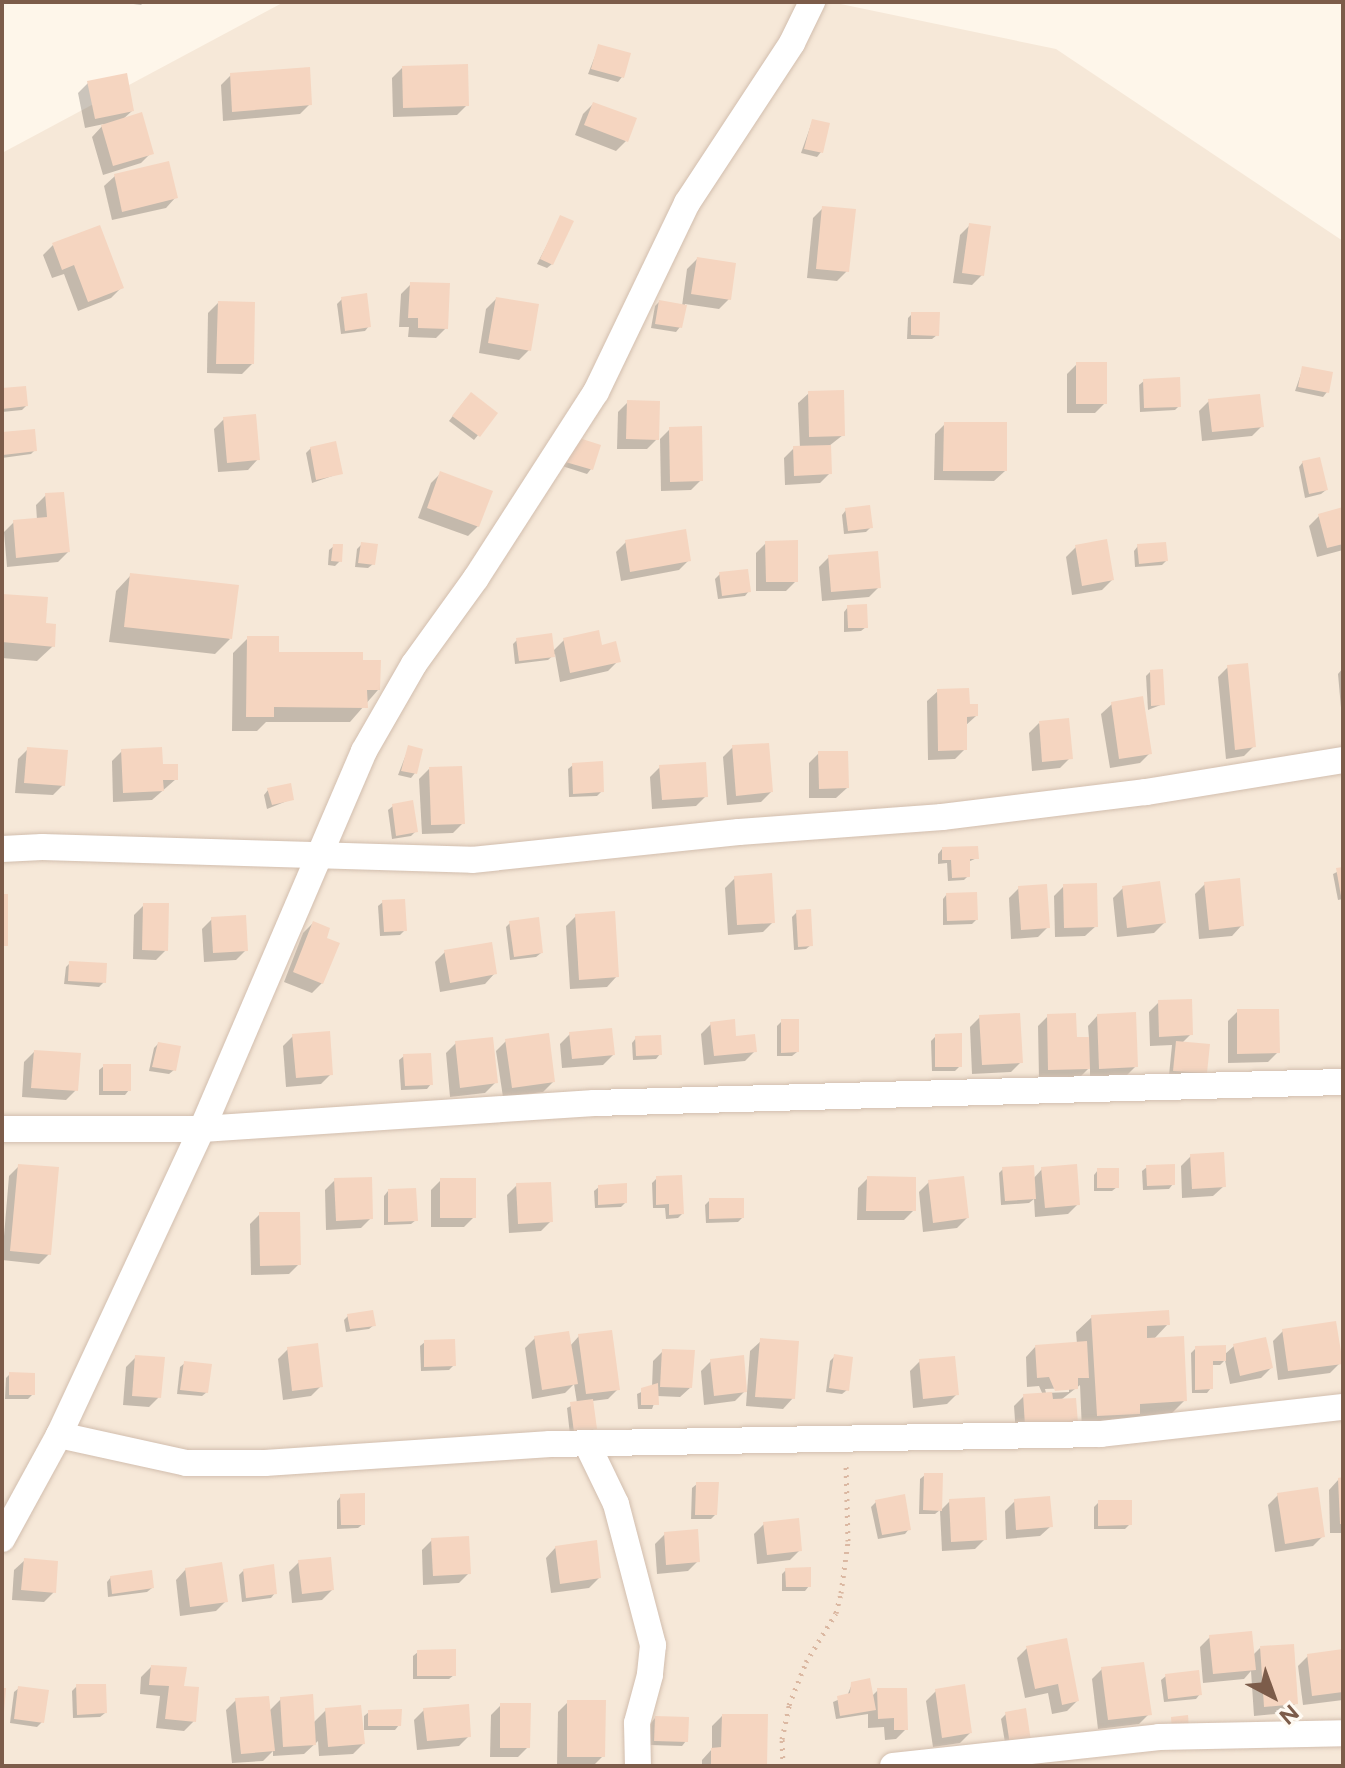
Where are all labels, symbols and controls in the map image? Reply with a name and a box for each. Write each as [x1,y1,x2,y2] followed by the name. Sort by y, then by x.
[1233,1656,1313,1736] north arrow
[1274,1699,1304,1730] text: N

